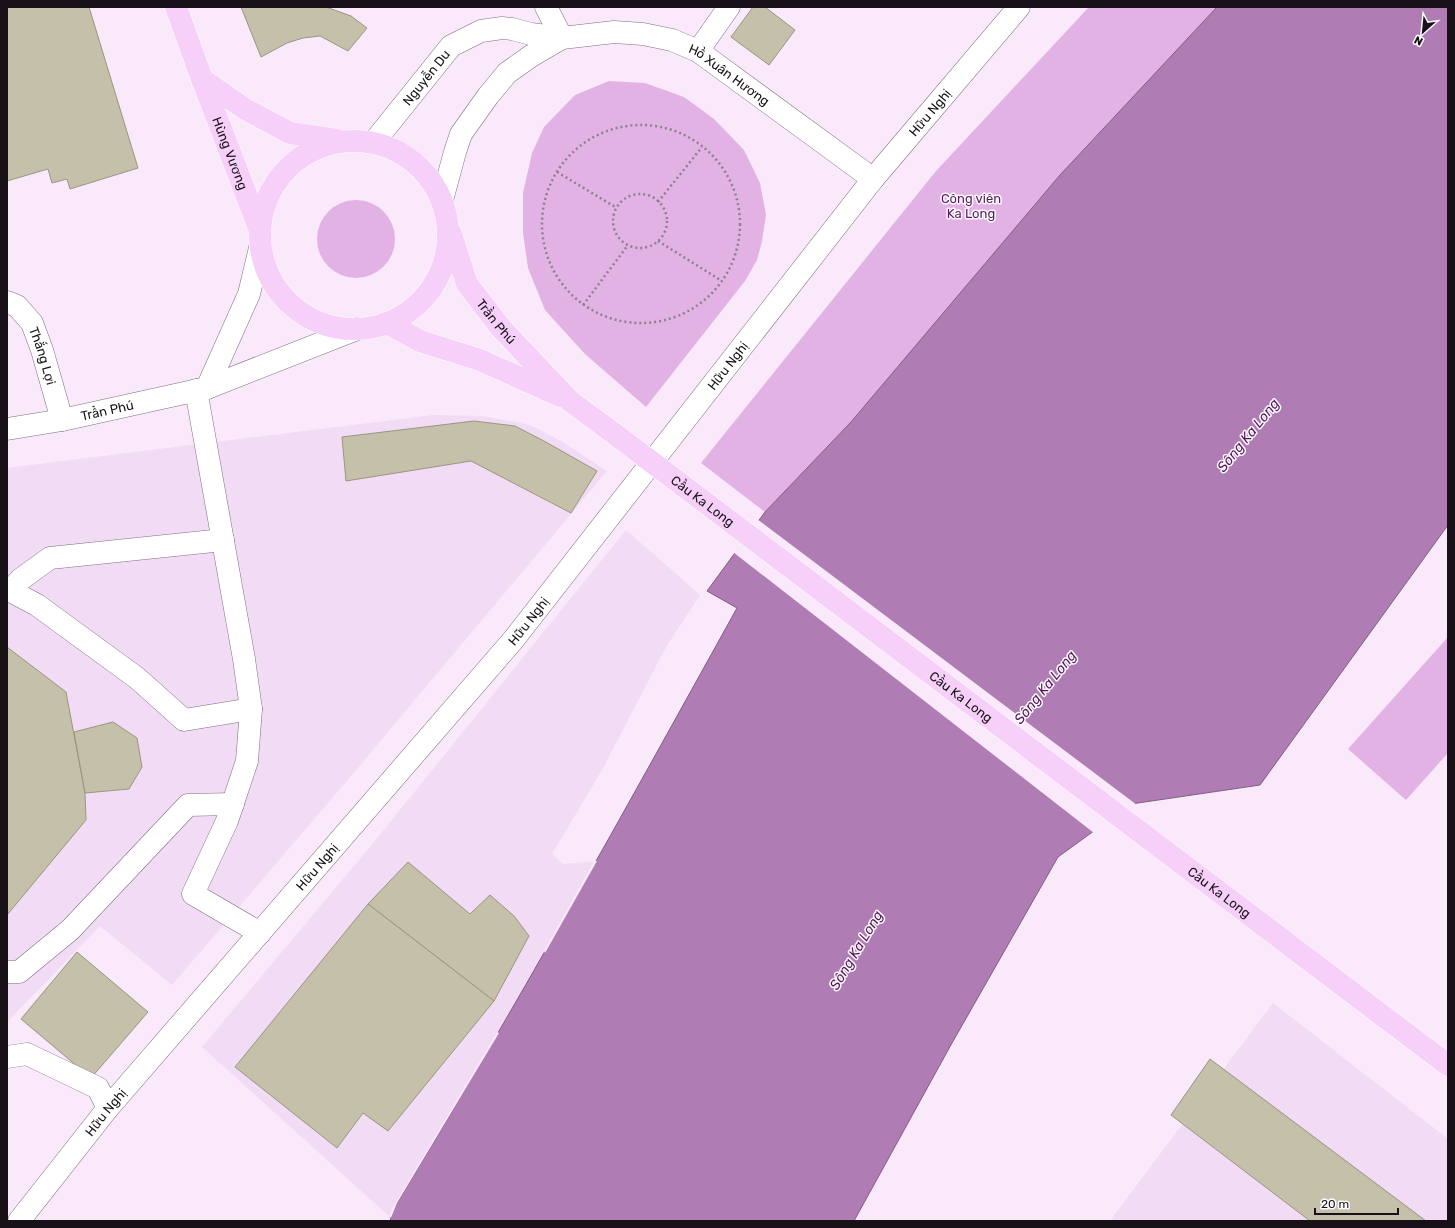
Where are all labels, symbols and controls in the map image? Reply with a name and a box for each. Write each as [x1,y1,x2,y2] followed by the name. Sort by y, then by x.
[1403,12,1443,52] north arrow
[1412,33,1425,48] text: N
[686,41,772,110] street label: Hồ Xuân Hương
[400,47,453,108] street label: Nguyễn Du
[906,86,954,139] street label: Hữu Nghị
[209,115,251,192] street label: Hùng Vương
[941,191,1001,222] park label: Công viên Ka Long
[473,296,519,347] street label: Trần Phú
[26,325,59,387] street label: Thắng Lợi
[704,339,751,393] street label: Hữu Nghị
[1214,395,1283,475] water label: Sông Ka Long
[79,397,135,424] street label: Trần Phú
[668,473,737,531] street label: Cầu Ka Long
[505,594,552,648] street label: Hữu Nghị
[1011,647,1080,727] water label: Sông Ka Long
[926,668,995,726] street label: Cầu Ka Long
[293,841,342,893] street label: Hữu Nghị
[1185,864,1254,922] street label: Cầu Ka Long
[826,908,887,993] water label: Sông Ka Long
[82,1086,129,1139] street label: Hữu Nghị
[1315,1190,1398,1216] scale bar
[1321,1197,1349,1211] text: 20 m

